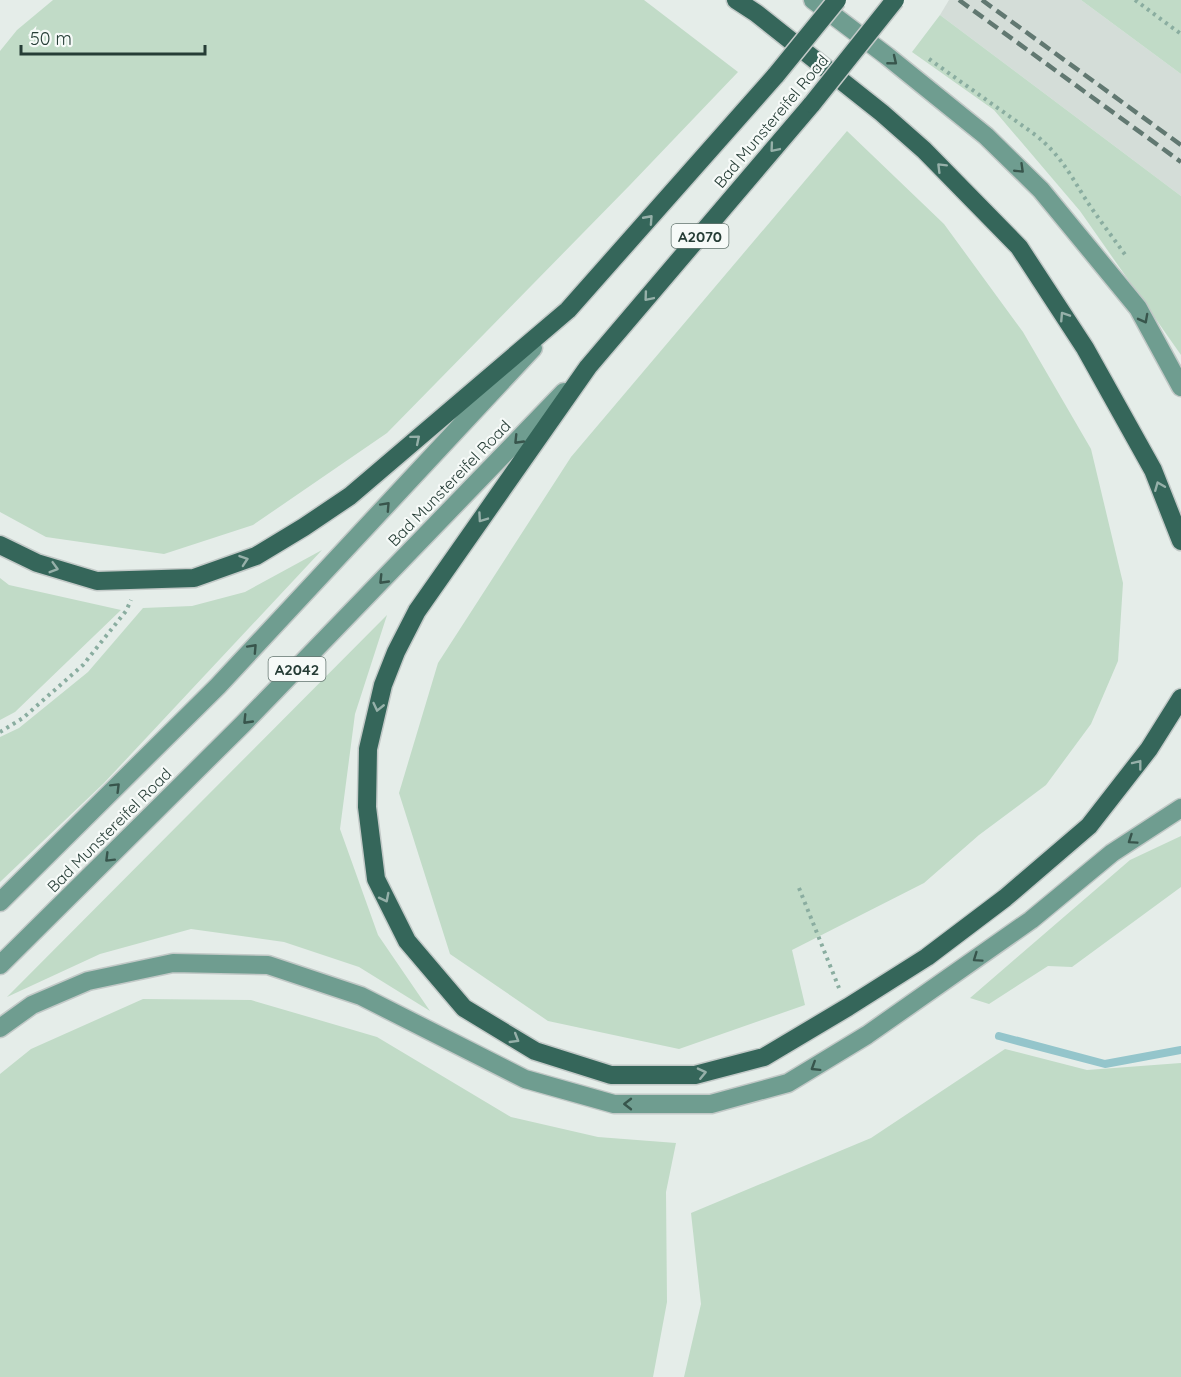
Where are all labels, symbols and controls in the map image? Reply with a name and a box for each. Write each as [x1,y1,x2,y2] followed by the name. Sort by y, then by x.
[21,18,206,56] scale bar
[30,27,72,50] text: 50 m
[709,50,833,192] street label: Bad Munstereifel Road
[886,53,897,64] one-way arrow
[770,141,781,152] one-way arrow
[1013,162,1023,173] one-way arrow
[937,163,948,173] one-way arrow
[642,216,653,226] one-way arrow
[672,224,728,248] road number: A2070
[644,290,655,301] one-way arrow
[1061,312,1072,323] one-way arrow
[1137,313,1148,323] one-way arrow
[383,416,515,550] street label: Bad Munstereifel Road
[514,433,525,443] one-way arrow
[409,436,420,447] one-way arrow
[1154,482,1167,492] one-way arrow
[379,502,390,512] one-way arrow
[478,512,489,523] one-way arrow
[238,555,249,568] one-way arrow
[48,561,59,573] one-way arrow
[379,572,390,583] one-way arrow
[246,645,257,655] one-way arrow
[268,657,326,681] road number: A2042
[373,702,386,712] one-way arrow
[243,713,254,724] one-way arrow
[1130,759,1141,770] one-way arrow
[43,764,175,896] street label: Bad Munstereifel Road
[109,784,120,795] one-way arrow
[1128,833,1139,844] one-way arrow
[105,850,116,861] one-way arrow
[378,892,390,903] one-way arrow
[973,951,984,962] one-way arrow
[509,1031,519,1043] one-way arrow
[811,1059,821,1071] one-way arrow
[697,1067,707,1080] one-way arrow
[623,1098,632,1110] one-way arrow

